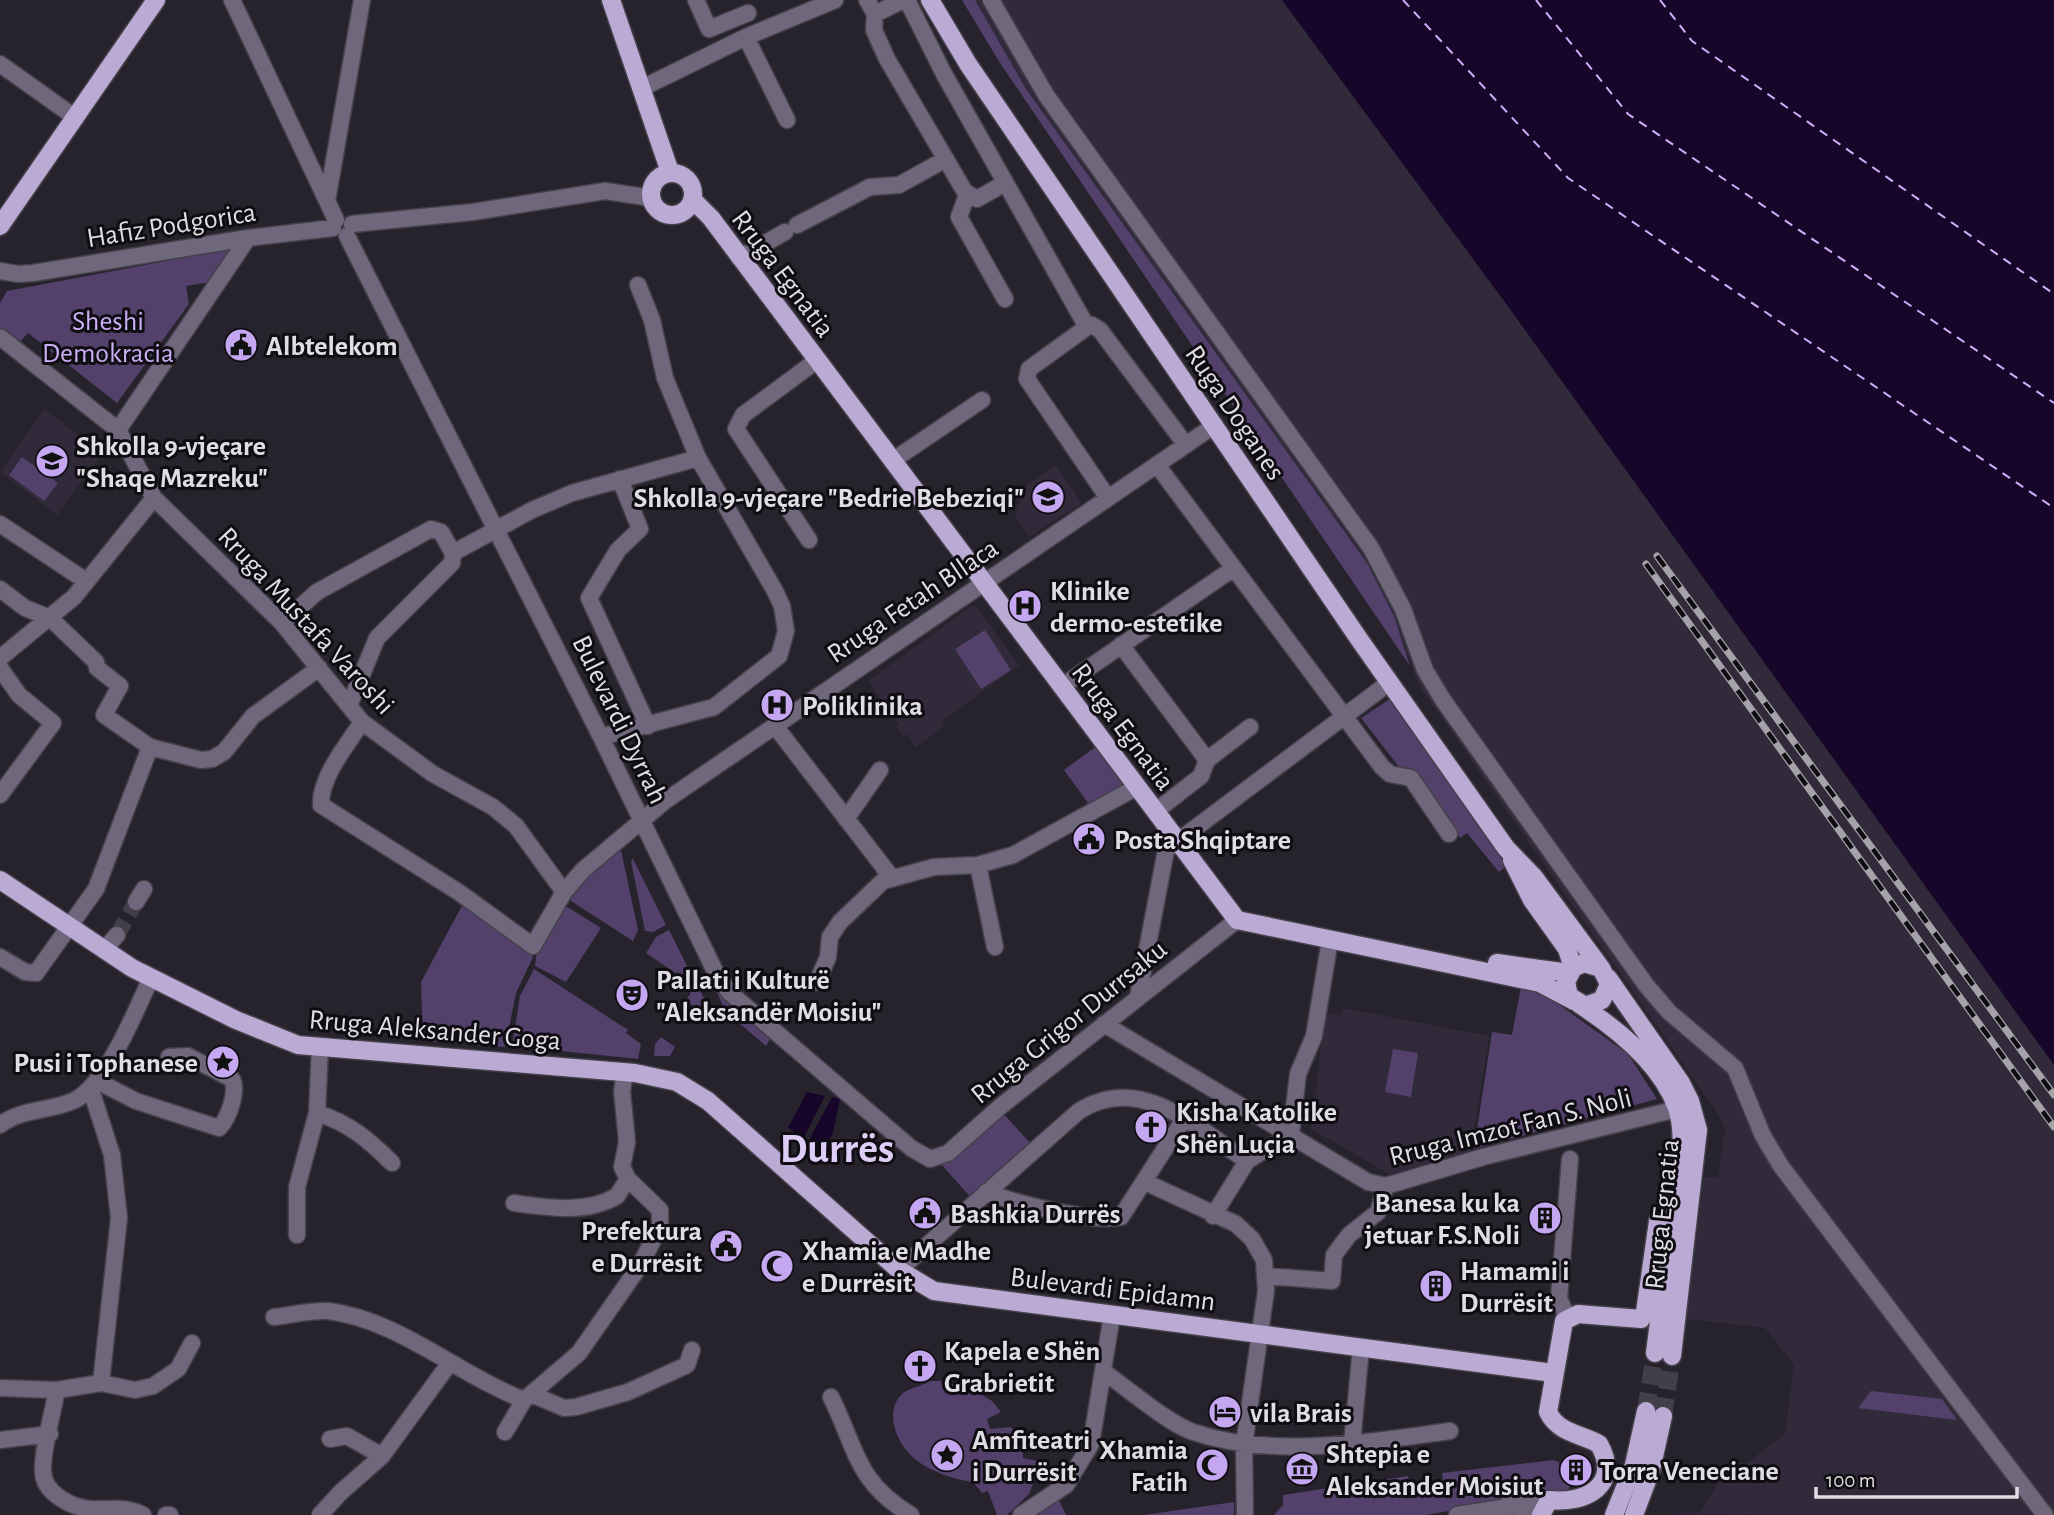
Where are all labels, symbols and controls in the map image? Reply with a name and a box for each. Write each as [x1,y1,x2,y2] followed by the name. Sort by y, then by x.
[85,199,258,253] street label: Hafiz Podgorica
[726,205,839,343] street label: Rruga Egnatia
[42,308,174,368] park label: Sheshi Demokracia
[222,326,260,364] public building icon: Albtelekom
[266,333,398,361] place label: Albtelekom
[1179,341,1289,485] street label: Ruga Doganes
[76,433,268,493] place label: Shkolla 9-vjeçare "Shaqe Mazreku"
[33,442,71,480] school or university icon: Shkolla 9-vjeçare "Shaqe Mazreku"
[1029,478,1067,516] school or university icon: Shkolla 9-vjeçare "Bedrie Bebeziqi"
[634,485,1024,513] place label: Shkolla 9-vjeçare "Bedrie Bebeziqi"
[212,523,399,720] street label: Rruga Mustafa Varoshi
[823,534,1004,669] street label: Rruga Fetah Bllaca
[1050,578,1222,638] place label: Klinike dermo-estetike
[1006,587,1044,625] hospital icon: Klinike dermo-estetike
[566,631,672,808] street label: Bulevardi Dyrrah
[1066,658,1179,796] street label: Rruga Egnatia
[758,686,796,724] hospital icon: Poliklinika
[802,693,923,721] place label: Poliklinika
[1070,820,1108,858] public building icon: Posta Shqiptare
[1114,827,1291,855] place label: Posta Shqiptare
[966,935,1172,1110] street label: Rruga Grigor Durrsaku
[656,967,881,1027] place label: Pallati i Kulturë "Aleksandër Moisiu"
[613,976,651,1014] theatre icon: Pallati i Kulturë "Aleksandër Moisiu"
[308,1006,562,1056] street label: Rruga Aleksander Goga
[204,1043,242,1081] place icon: Pusi i Tophanese
[13,1050,198,1078] place label: Pusi i Tophanese
[1386,1084,1635,1172] street label: Rruga Imzot Fan S. Noli
[1176,1099,1337,1159] place label: Kisha Katolike Shën Luçia
[1132,1108,1170,1146] church icon: Kisha Katolike Shën Luçia
[780,1128,894,1170] district label: Durrës
[1641,1137,1685,1291] street label: Rruga Egnatia
[1365,1190,1520,1250] place label: Banesa ku ka jetuar F.S.Noli
[906,1194,944,1232] public building icon: Bashkia Durrës
[1526,1199,1564,1237] building icon: Banesa ku ka jetuar F.S.Noli
[950,1201,1120,1229] place label: Bashkia Durrës
[581,1218,703,1278] place label: Prefektura e Durrësit
[707,1227,745,1265] public building icon: Prefektura e Durrësit
[802,1238,991,1298] place label: Xhamia e Madhe e Durrësit
[758,1247,796,1285] mosque icon: Xhamia e Madhe e Durrësit
[1460,1258,1570,1318] place label: Hamami i Durrësit
[1009,1264,1217,1316] street label: Bulevardi Epidamn
[1417,1267,1455,1305] building icon: Hamami i Durrësit
[944,1338,1100,1398] place label: Kapela e Shën Grabrietit
[901,1347,939,1385] church icon: Kapela e Shën Grabrietit
[1206,1393,1244,1431] hotel icon: vila Brais
[1250,1400,1352,1428] place label: vila Brais
[972,1427,1090,1487] place label: Amfiteatri i Durrësit
[928,1436,966,1474] place icon: Amfiteatri i Durrësit
[1099,1437,1188,1497] place label: Xhamia Fatih
[1326,1441,1544,1501] place label: Shtepia e Aleksander Moisiut
[1193,1446,1231,1484] mosque icon: Xhamia Fatih
[1283,1450,1321,1488] museum icon: Shtepia e Aleksander Moisiut
[1557,1451,1595,1489] building icon: Torra Veneciane
[1816,1456,2017,1500] scale bar
[1600,1458,1779,1486] place label: Torra Veneciane
[1826,1470,1876,1491] text: 100 m

